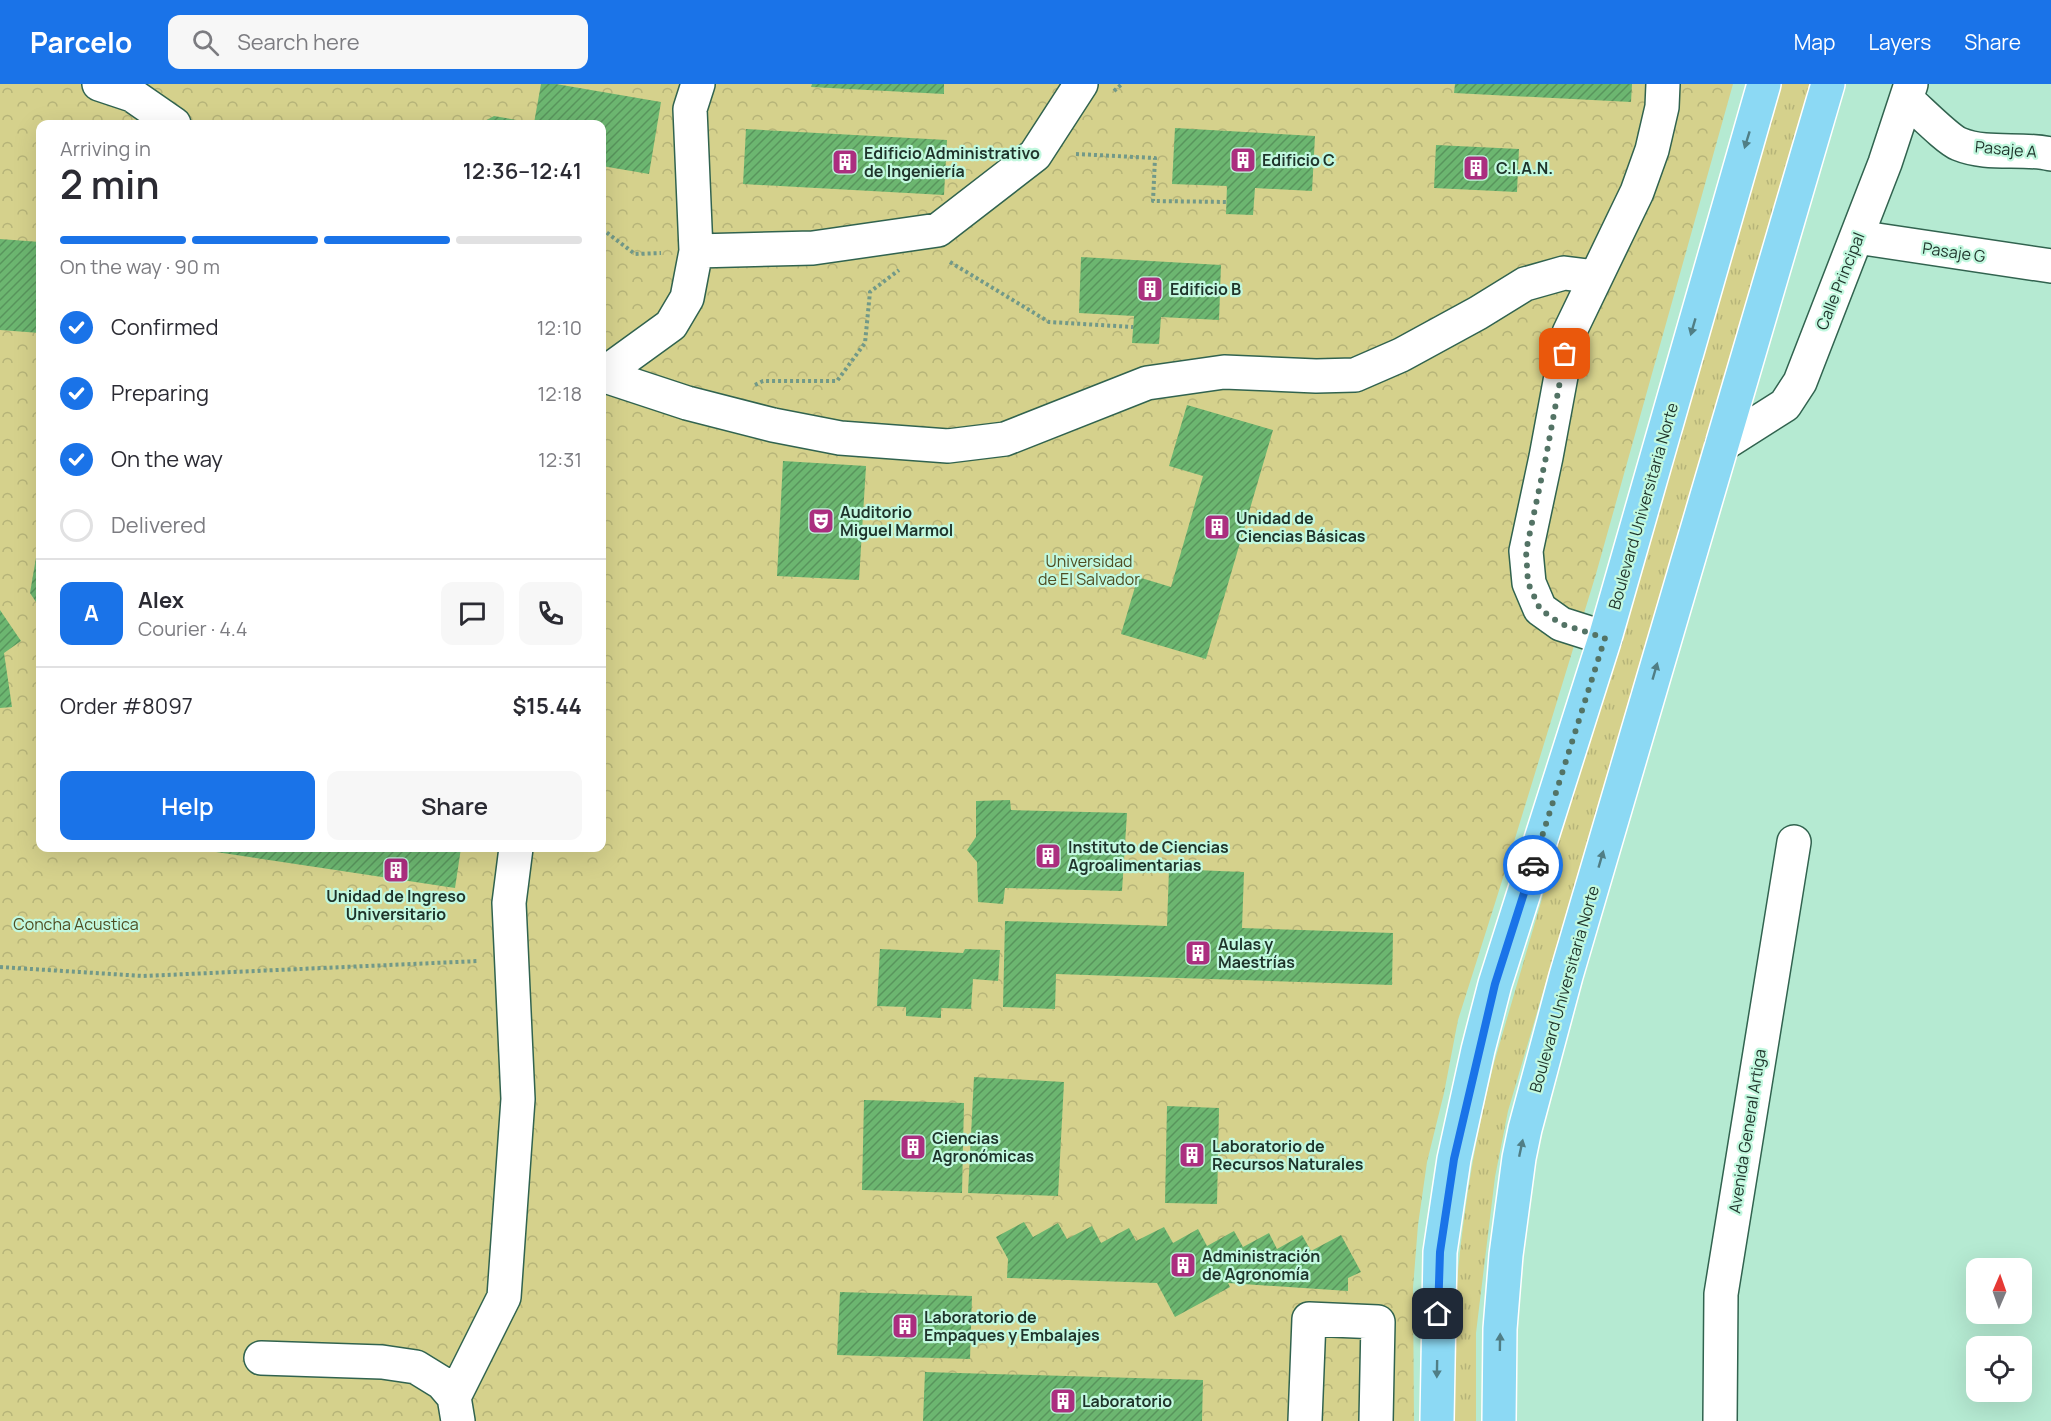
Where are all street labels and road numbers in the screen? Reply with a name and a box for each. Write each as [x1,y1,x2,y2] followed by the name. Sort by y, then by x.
[1974,135,2038,163] street label: Pasaje A
[1810,229,1870,333] street label: Calle Principal
[1921,237,1987,267] street label: Pasaje G
[1603,400,1683,612] street label: Boulevard Universitaria Norte
[1524,883,1604,1095] street label: Boulevard Universitaria Norte
[1723,1047,1771,1215] street label: Avenida General Artiga

